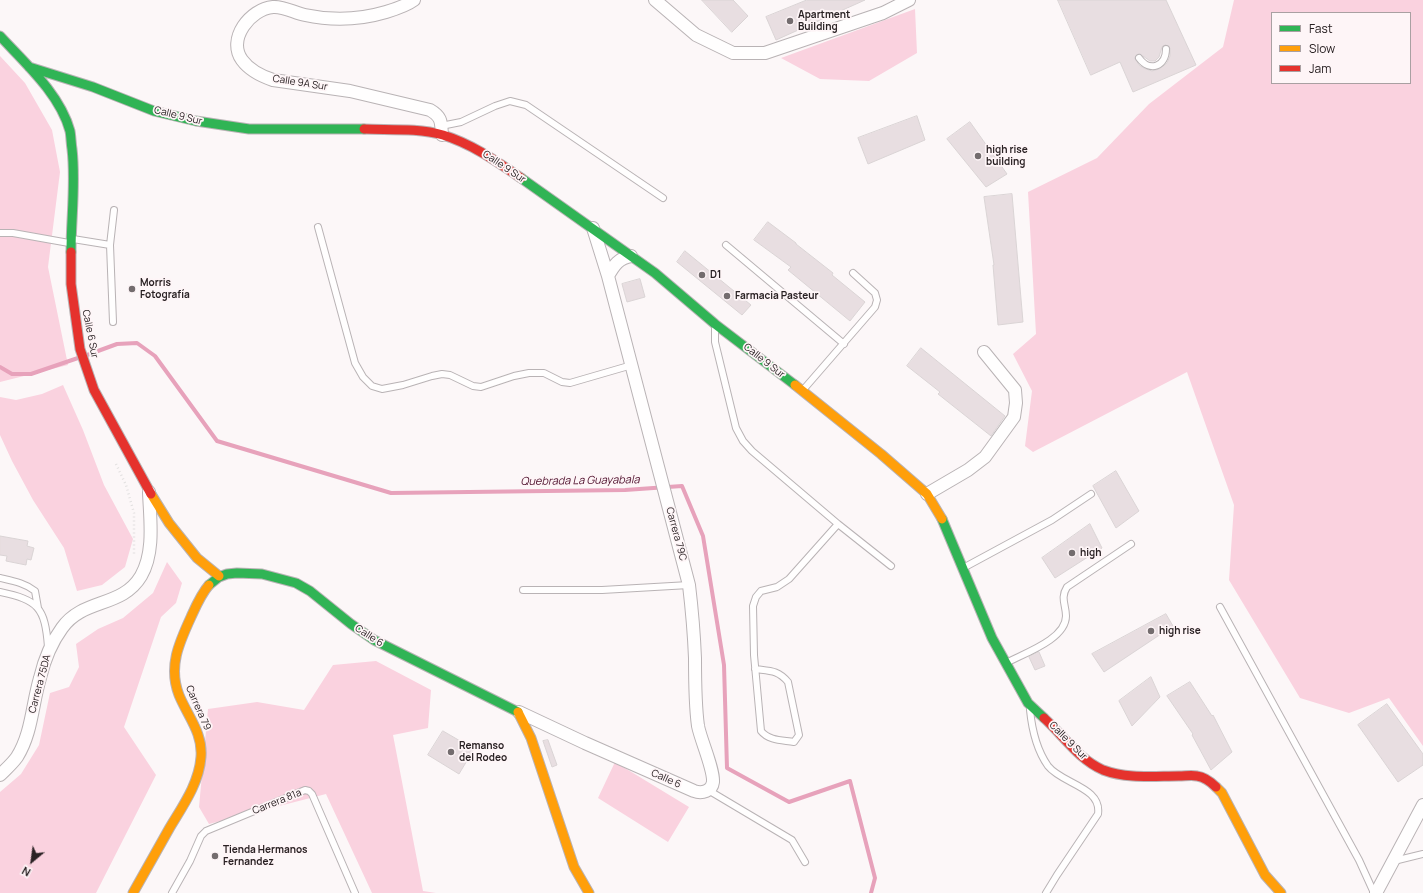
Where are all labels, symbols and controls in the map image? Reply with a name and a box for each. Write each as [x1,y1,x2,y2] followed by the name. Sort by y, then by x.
[798,9,850,32] place label: Apartment Building
[1271,12,1411,84] legend
[785,16,795,26] marker: Apartment Building
[1309,20,1333,37] text: Fast
[1309,40,1335,57] text: Slow
[1309,60,1331,77] text: Jam
[272,73,328,93] street label: Calle 9A Sur
[153,104,203,128] street label: Calle 9 Sur
[986,144,1028,168] place label: high rise building
[480,148,528,186] street label: Calle 9 Sur
[973,151,983,161] marker: high rise building
[710,269,721,281] place label: D1
[697,270,707,280] marker: D1
[140,277,190,300] place label: Morris Fotografía
[127,284,137,294] marker: Morris Fotografía
[735,290,818,302] place label: Farmacia Pasteur
[722,291,732,301] marker: Farmacia Pasteur
[79,309,101,359] street label: Calle 6 Sur
[741,341,787,381] street label: Calle 9 Sur
[520,473,640,489] water label: Quebrada La Guayabala
[663,506,689,562] street label: Carrera 79C
[1080,547,1101,559] place label: high
[1067,548,1077,558] marker: high
[353,622,385,650] street label: Calle 6
[1159,625,1201,637] place label: high rise
[1146,626,1156,636] marker: high rise
[26,653,54,715] street label: Carrera 75DA
[183,684,213,732] street label: Carrera 79
[1046,719,1090,763] street label: Calle 9 Sur
[459,740,507,764] place label: Remanso del Rodeo
[446,747,456,757] marker: Remanso del Rodeo
[649,767,683,791] street label: Calle 6
[251,787,303,817] street label: Carrera 81a
[12,841,52,881] north arrow
[223,844,307,868] place label: Tienda Hermanos Fernandez
[210,851,220,861] marker: Tienda Hermanos Fernandez
[19,863,33,880] text: N

